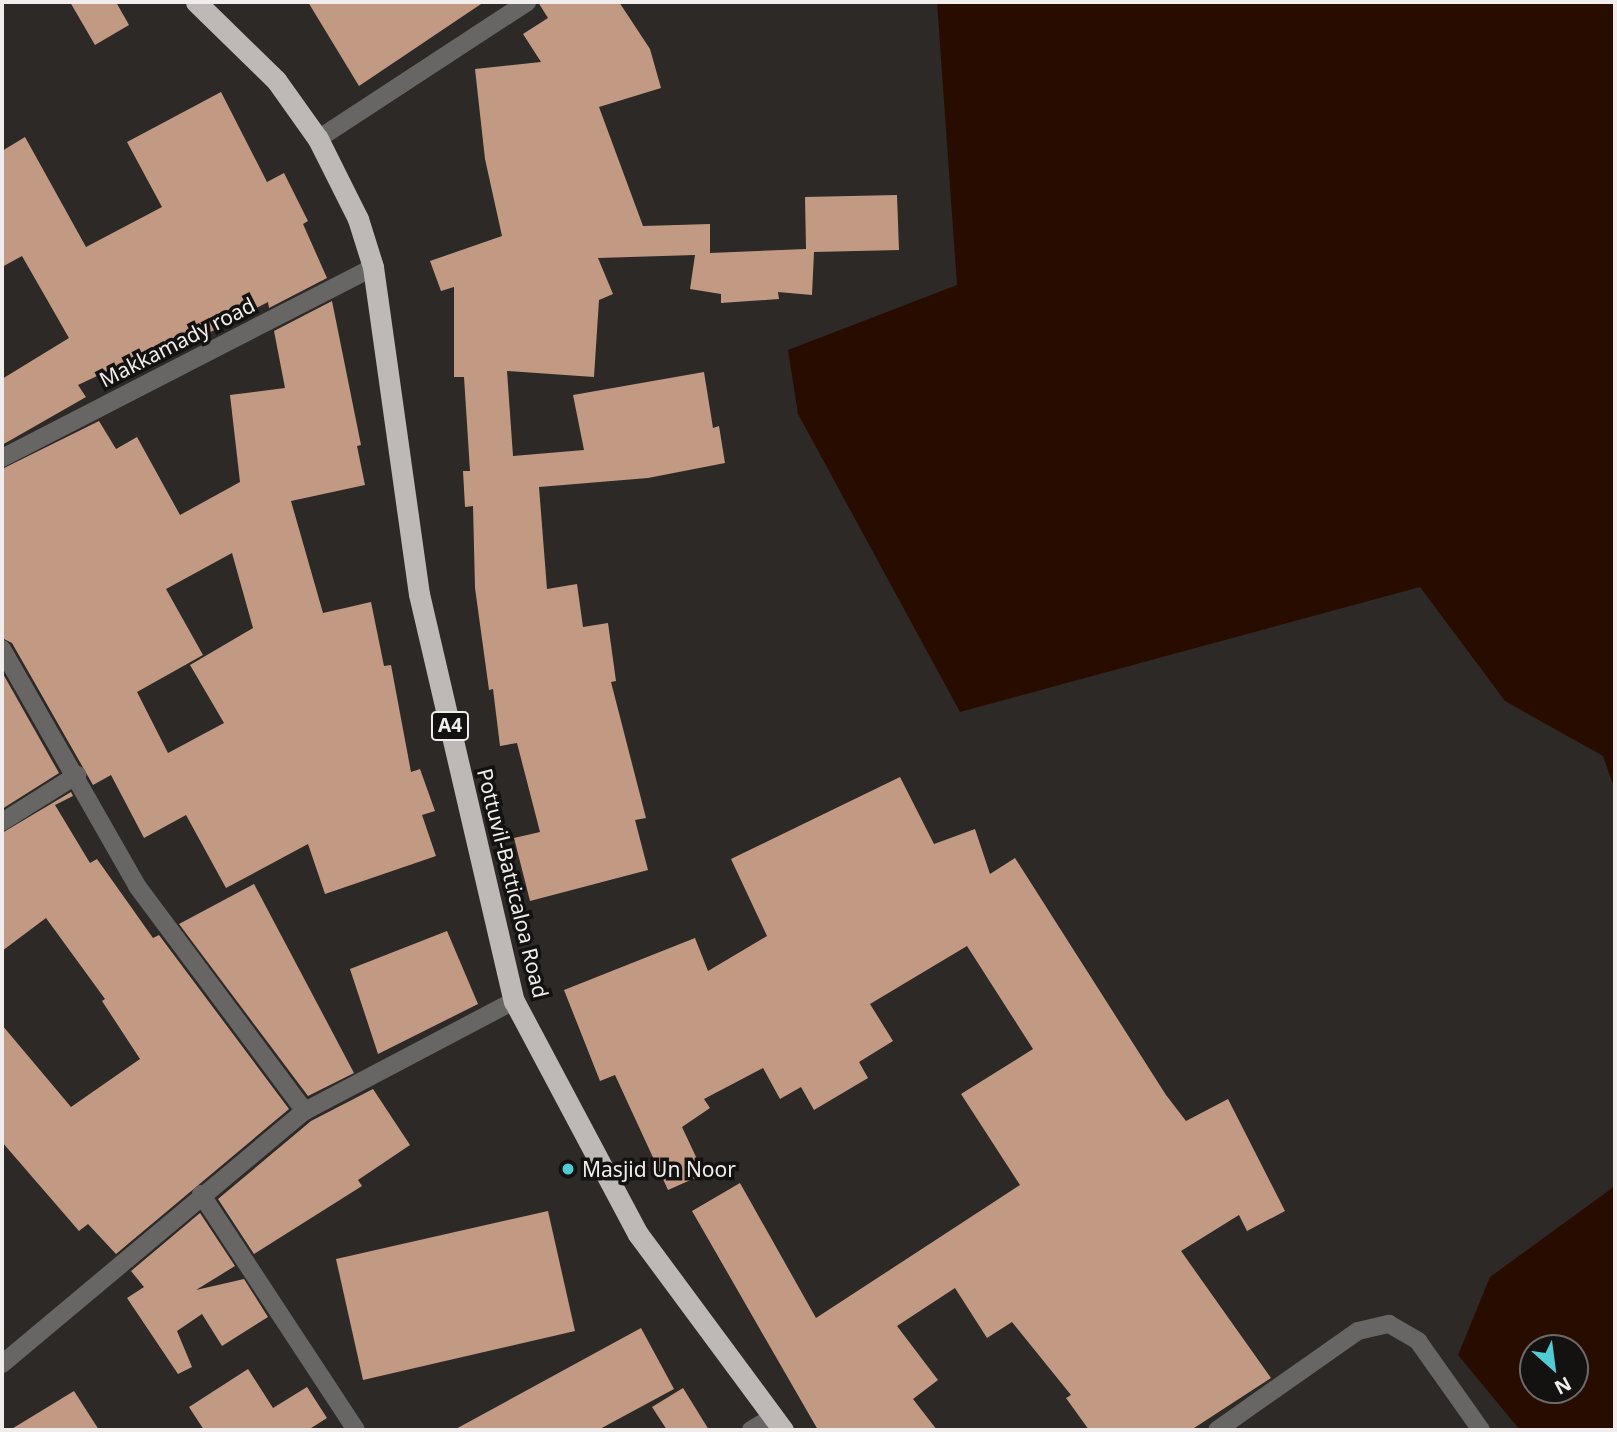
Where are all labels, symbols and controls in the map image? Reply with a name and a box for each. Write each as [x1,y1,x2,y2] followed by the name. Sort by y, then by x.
[95,292,259,392] street label: Makkamady road
[431,710,469,741] road number: A4
[472,766,554,1000] street label: Pottuvil-Batticaloa Road
[582,1156,736,1182] place label: Masjid Un Noor
[560,1161,576,1177] marker: Masjid Un Noor
[1519,1334,1589,1404] north arrow
[1550,1371,1576,1401] text: N

